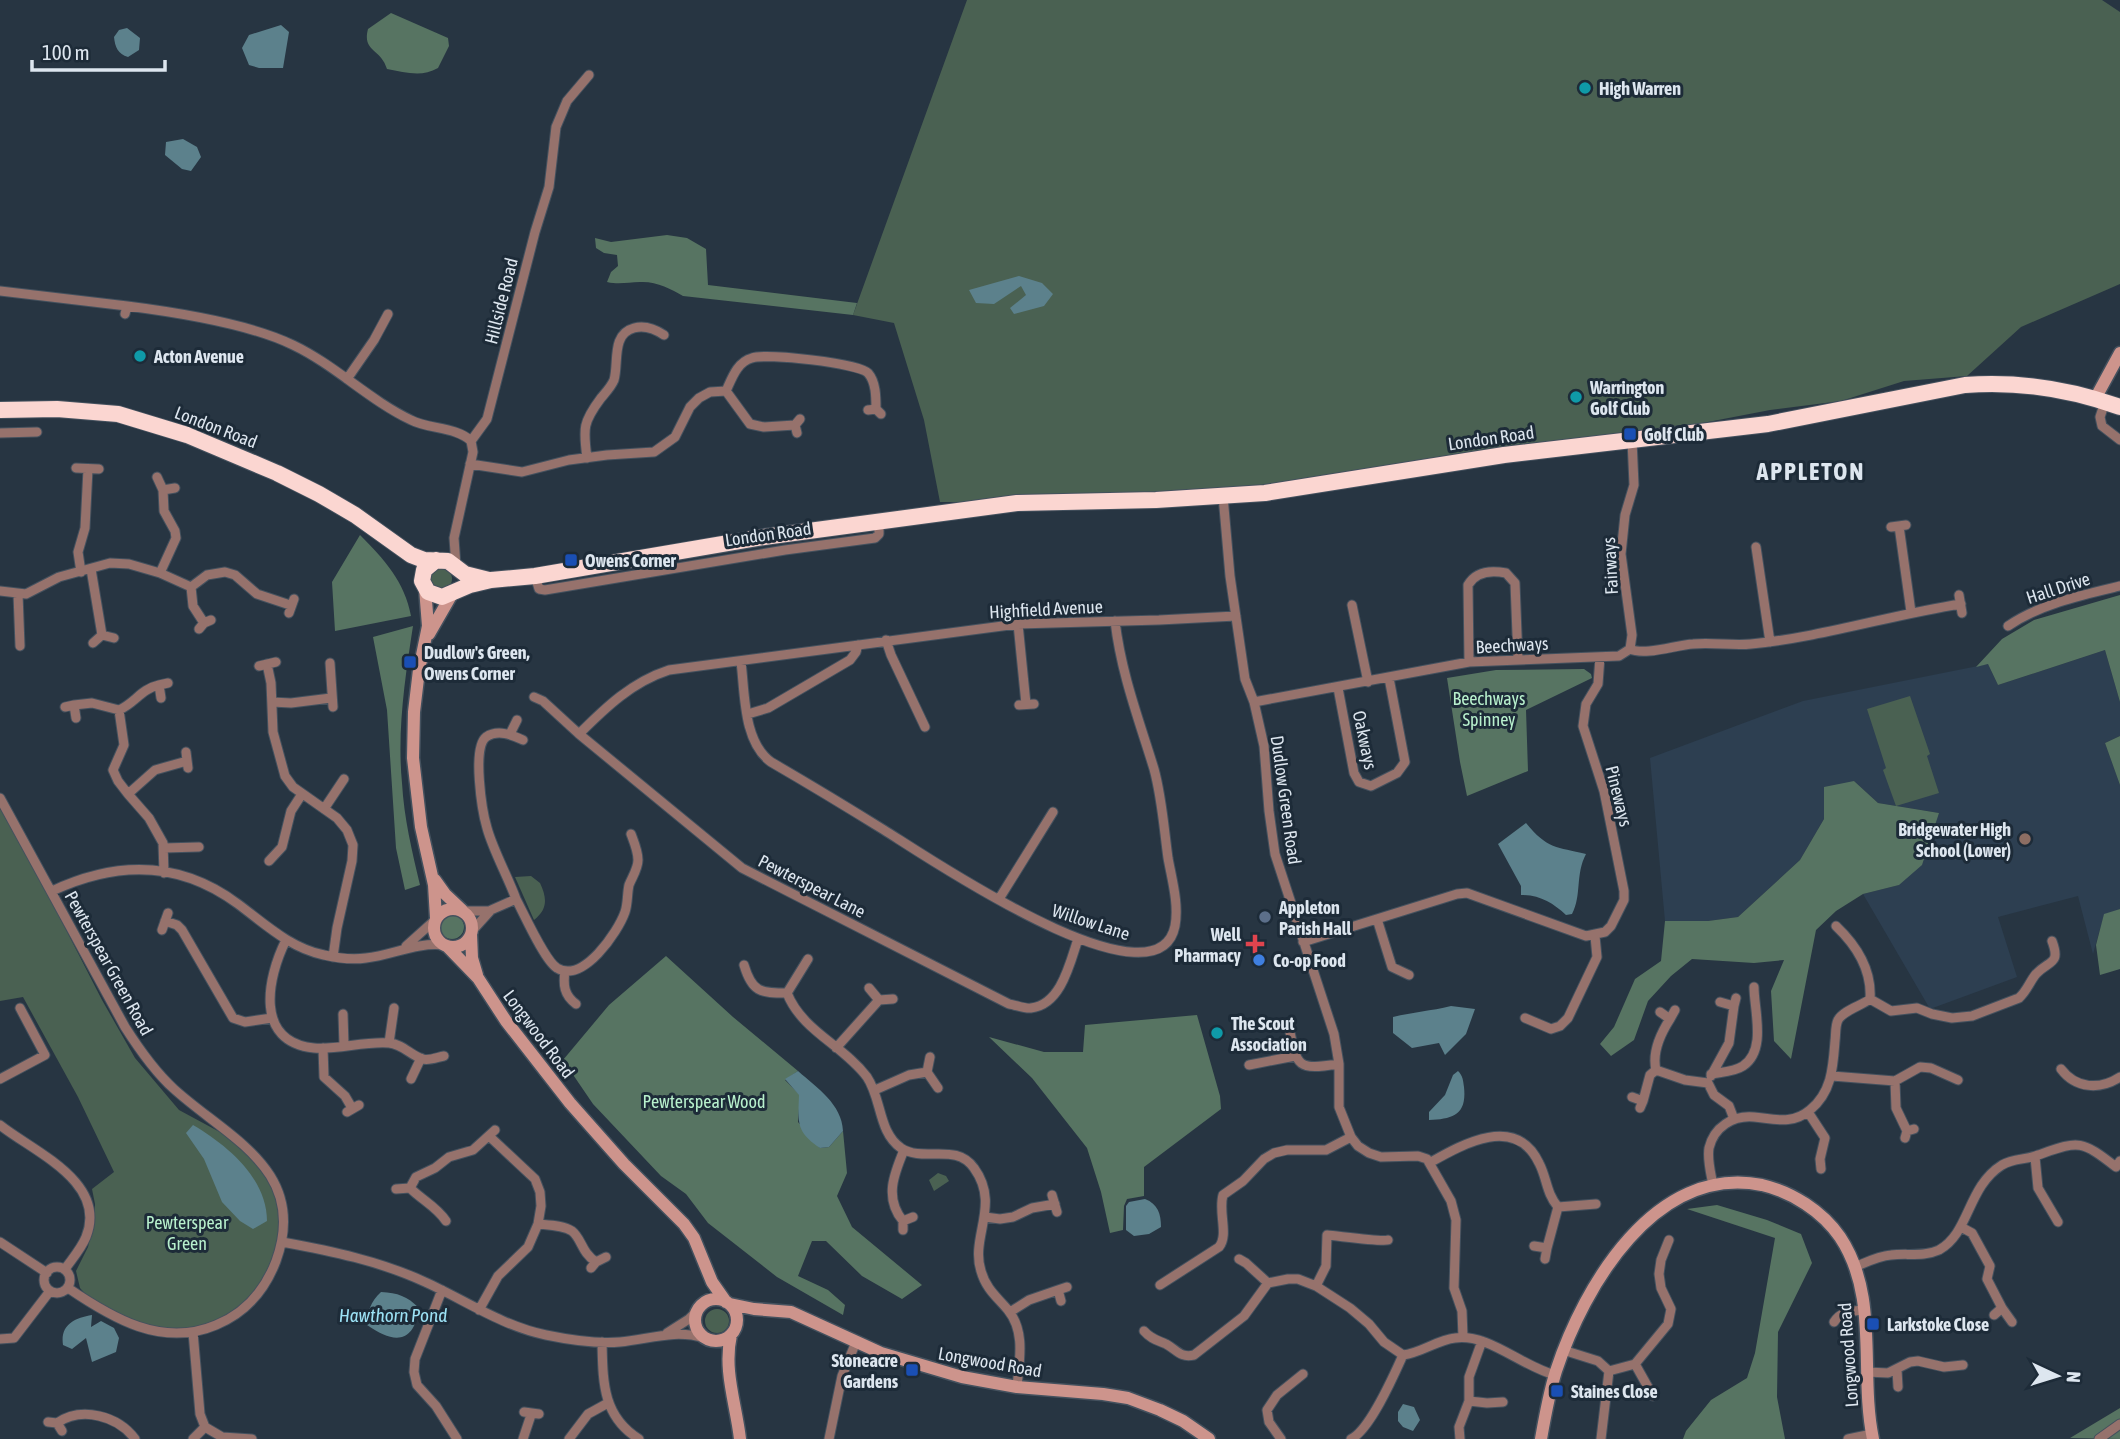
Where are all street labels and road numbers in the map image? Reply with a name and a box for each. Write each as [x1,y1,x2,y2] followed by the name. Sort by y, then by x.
[480,256,522,346] street label: Hillside Road
[172,402,260,452] street label: London Road
[1447,422,1535,454] street label: London Road
[724,518,812,550] street label: London Road
[1598,537,1622,595] street label: Fairways
[2023,568,2093,608] street label: Hall Drive
[989,596,1103,622] street label: Highfield Avenue
[1475,633,1549,657] street label: Beechways
[1349,709,1381,771] street label: Oakways
[1267,734,1305,866] street label: Dudlow Green Road
[1601,763,1637,829] street label: Pineways
[755,850,869,922] street label: Pewterspear Lane
[61,887,157,1039] street label: Pewterspear Green Road
[1050,900,1132,944] street label: Willow Lane
[499,986,579,1082] street label: Longwood Road
[1834,1302,1862,1408] street label: Longwood Road
[937,1343,1043,1381] street label: Longwood Road

